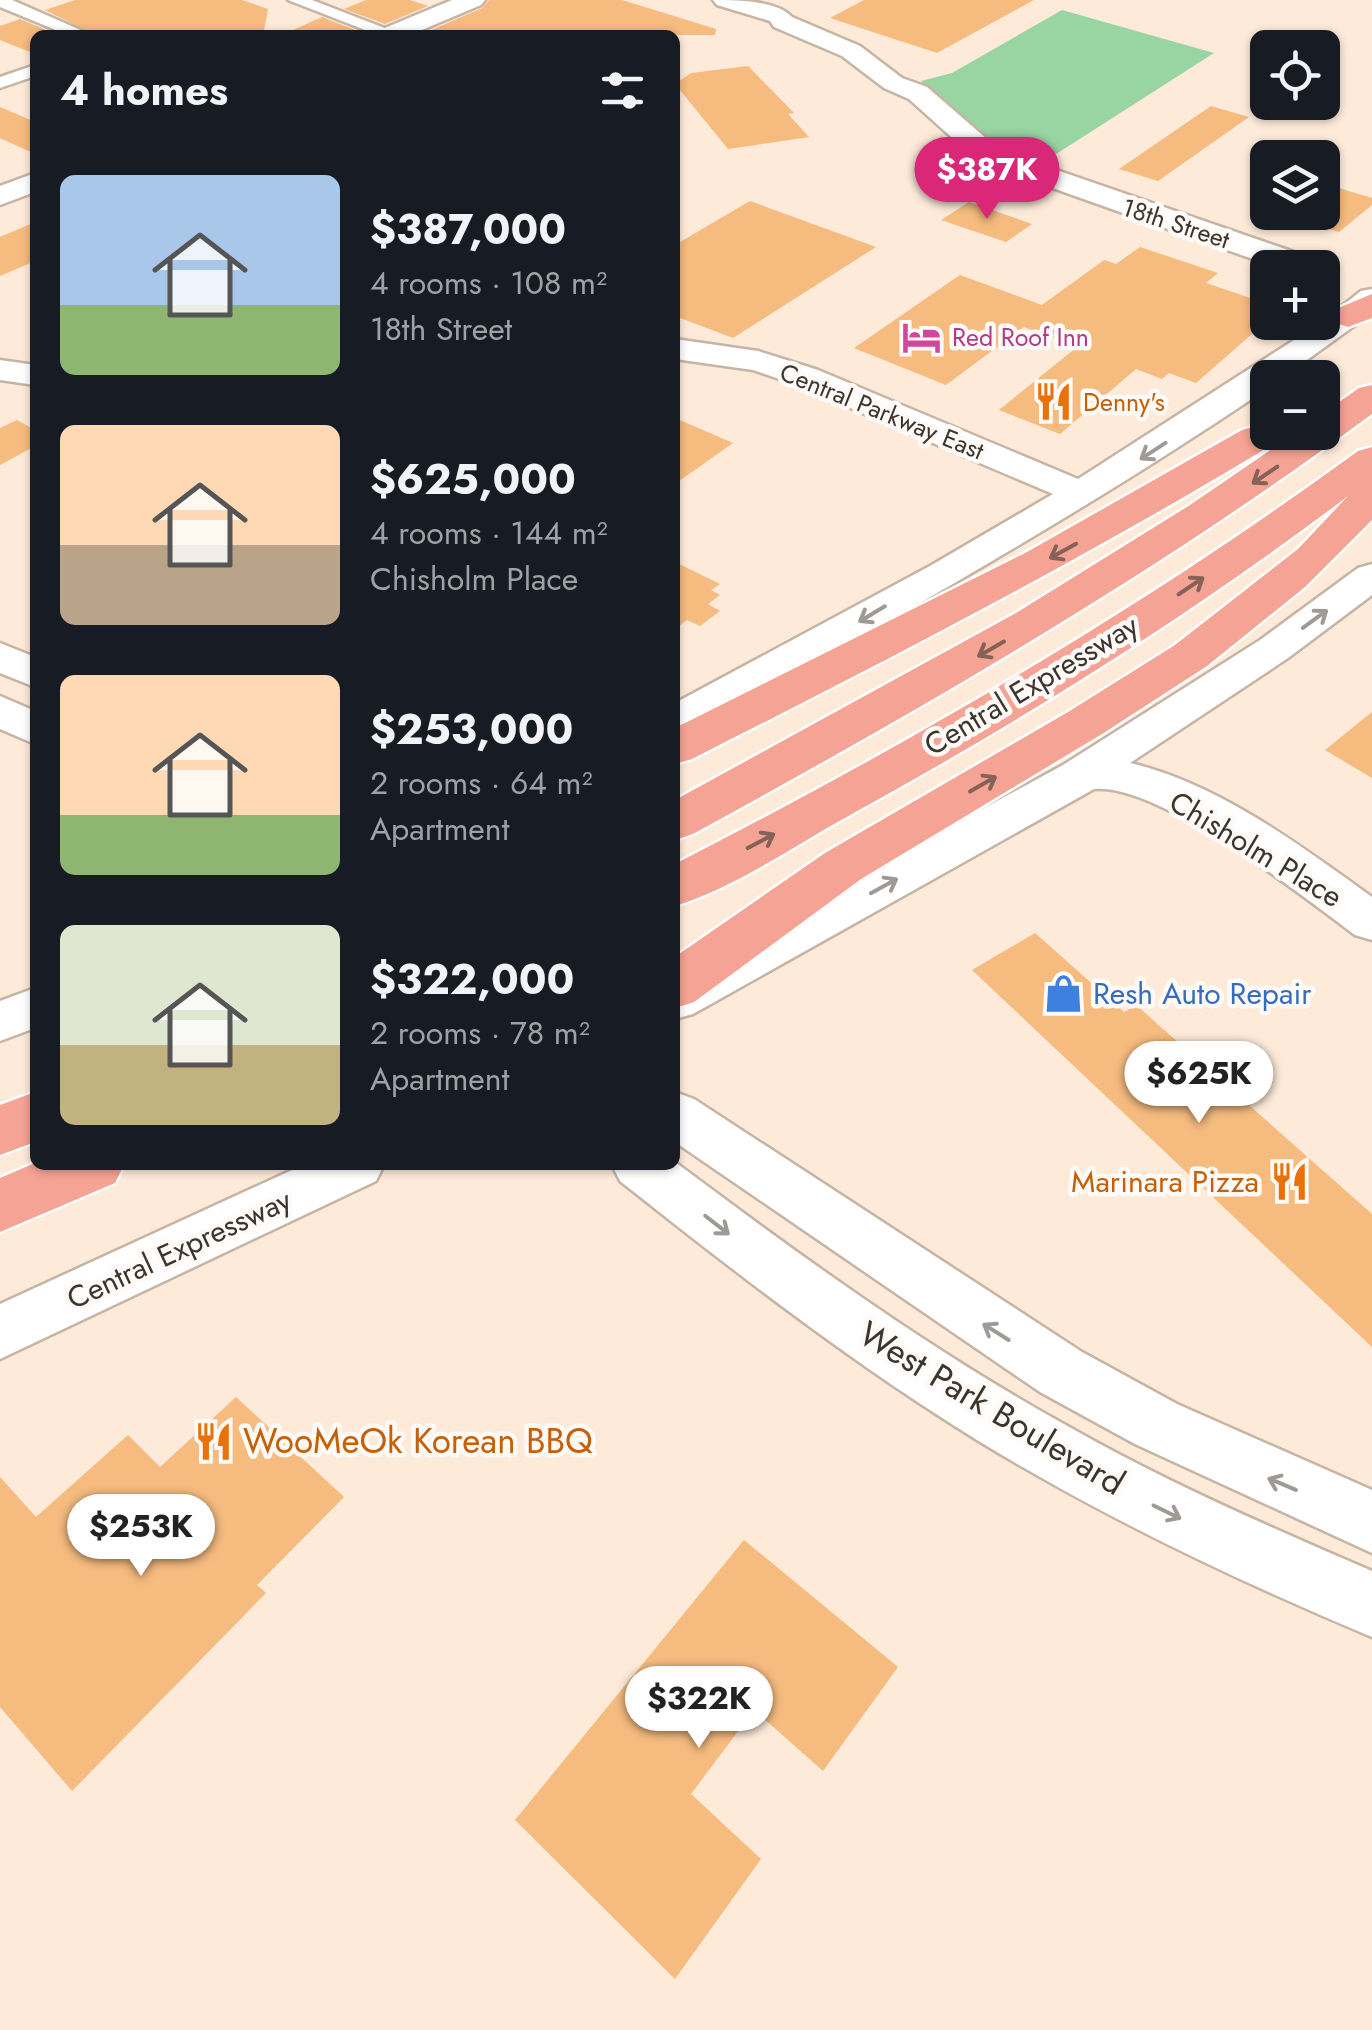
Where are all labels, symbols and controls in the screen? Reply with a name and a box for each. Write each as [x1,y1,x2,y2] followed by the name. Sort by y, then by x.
[1250,30,1340,450] map controls
[1250,30,1340,120] button: locate
[60,60,228,121] text: 4 homes
[595,63,650,118] icon: filters
[917,137,1057,222] pin: $387K
[1250,140,1340,230] button: layers
[936,146,1038,192] text: $387K
[1118,189,1234,257] street label: 18th Street
[370,199,566,260] text: $387,000
[140,215,260,335] icon: home
[1250,250,1340,340] button: +
[370,260,607,306] text: 4 rooms · 108 m²
[370,306,512,352] text: 18th Street
[901,316,943,358] hotel icon: Red Roof Inn
[952,319,1089,355] place label: Red Roof Inn
[775,354,989,468] street label: Central Parkway East
[1250,360,1340,450] button: −
[1032,381,1074,423] restaurant icon: Denny's
[1083,384,1165,420] place label: Denny's
[1139,440,1168,461] one-way arrow
[370,449,576,510] text: $625,000
[1252,464,1280,485] one-way arrow
[140,465,260,585] icon: home
[370,510,608,556] text: 4 rooms · 144 m²
[1049,542,1078,562] one-way arrow
[370,556,578,602] text: Chisholm Place
[1177,576,1205,597] one-way arrow
[858,604,887,624] one-way arrow
[916,604,1147,766] street label: Central Expressway
[1301,608,1328,629] one-way arrow
[977,639,1006,659] one-way arrow
[370,699,573,760] text: $253,000
[140,715,260,835] icon: home
[370,760,593,806] text: 2 rooms · 64 m²
[968,774,997,794] one-way arrow
[1161,780,1351,918] street label: Chisholm Place
[370,806,509,852] text: Apartment
[746,831,776,850] one-way arrow
[868,876,898,896] one-way arrow
[370,949,574,1010] text: $322,000
[140,965,260,1085] icon: home
[1042,972,1084,1014] shop icon: Resh Auto Repair
[1093,972,1312,1015] place label: Resh Auto Repair
[370,1010,590,1056] text: 2 rooms · 78 m²
[1129,1041,1269,1126] pin: $625K
[1146,1050,1252,1096] text: $625K
[370,1056,509,1102] text: Apartment
[1071,1160,1259,1203] place label: Marinara Pizza
[1268,1160,1310,1202] restaurant icon: Marinara Pizza
[60,1178,299,1320] street label: Central Expressway
[703,1213,729,1235] one-way arrow
[849,1309,1135,1507] street label: West Park Boulevard
[982,1321,1011,1342] one-way arrow
[243,1416,593,1466] place label: WooMeOk Korean BBQ
[192,1420,234,1462] restaurant icon: WooMeOk Korean BBQ
[1267,1474,1298,1492] one-way arrow
[71,1494,211,1579] pin: $253K
[89,1503,193,1549] text: $253K
[1151,1503,1181,1522] one-way arrow
[629,1666,769,1751] pin: $322K
[647,1675,751,1721] text: $322K

